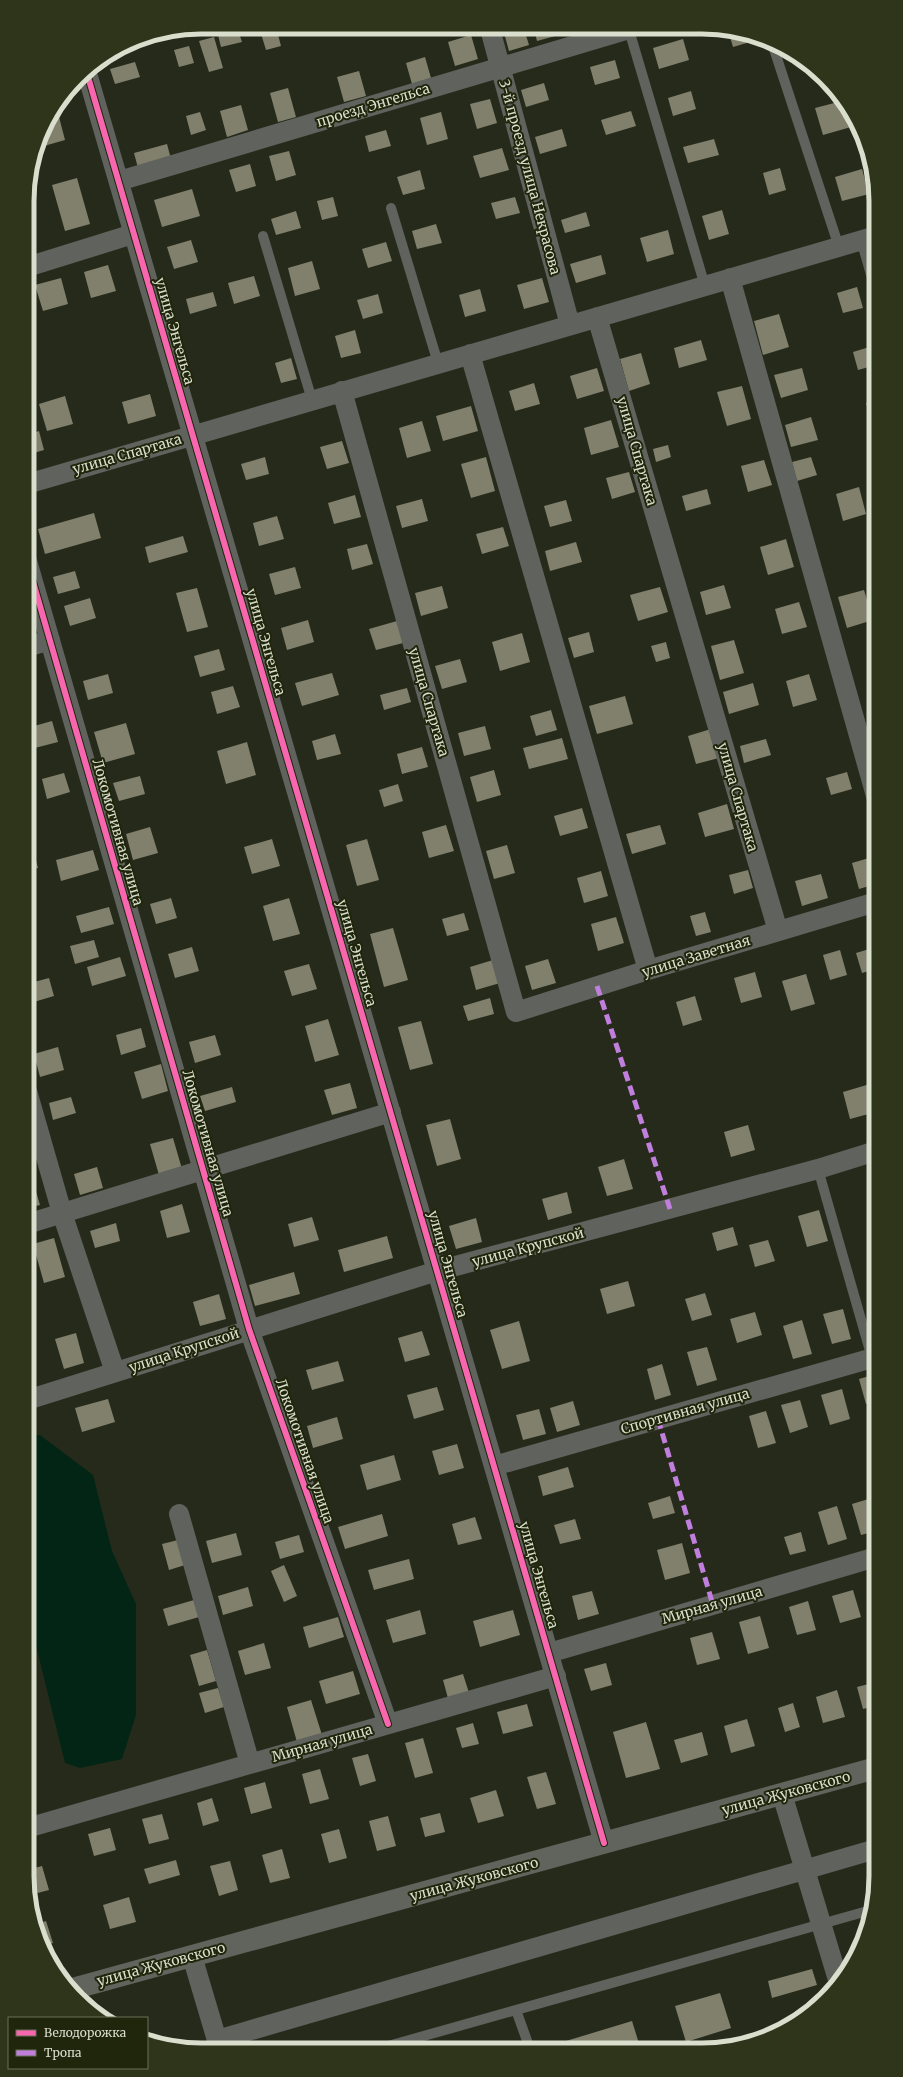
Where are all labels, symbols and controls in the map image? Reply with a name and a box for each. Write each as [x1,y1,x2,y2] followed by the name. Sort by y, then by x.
[495,77,565,277] street label: 3-й проезд улица Некрасова
[314,79,432,131] street label: проезд Энгельса
[151,275,199,387] street label: улица Энгельса
[613,394,661,508] street label: улица Спартака
[70,430,184,478] street label: улица Спартака
[242,586,290,698] street label: улица Энгельса
[405,645,453,759] street label: улица Спартака
[714,740,762,854] street label: улица Спартака
[88,757,148,908] street label: Локомотивная улица
[333,897,381,1009] street label: улица Энгельса
[640,931,752,981] street label: улица Заветная
[178,1068,238,1219] street label: Локомотивная улица
[424,1208,472,1320] street label: улица Энгельса
[470,1223,586,1271] street label: улица Крупской
[127,1324,242,1376] street label: улица Крупской
[272,1376,338,1526] street label: Локомотивная улица
[619,1384,752,1438] street label: Спортивная улица
[515,1519,563,1631] street label: улица Энгельса
[660,1582,765,1628] street label: Мирная улица
[270,1720,375,1766] street label: Мирная улица
[720,1767,852,1819] street label: улица Жуковского
[408,1853,540,1905] street label: улица Жуковского
[95,1938,227,1990] street label: улица Жуковского
[8,2017,148,2069] legend
[44,2025,127,2040] text: Велодорожка
[44,2045,82,2060] text: Тропа

